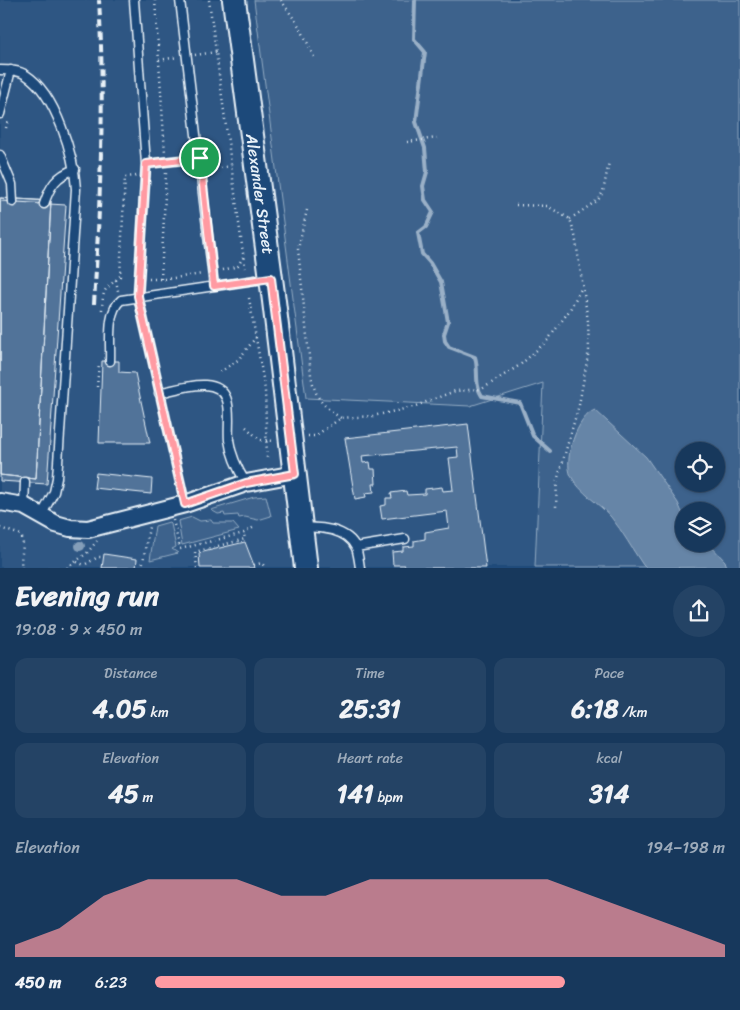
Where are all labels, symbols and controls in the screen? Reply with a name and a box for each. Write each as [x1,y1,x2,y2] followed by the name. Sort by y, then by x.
[237,131,283,256] street label: Alexander Street
[179,137,221,179] pin
[186,144,214,172] icon: arrive
[675,442,725,552] map controls
[675,442,725,492] button: locate
[675,502,725,552] button: layers
[15,571,159,620] text: Evening run
[673,585,725,637] button: share
[15,615,142,644] text: 19:08 · 9 × 450 m
[104,661,157,686] text: Distance
[355,661,385,686] text: Time
[594,661,624,686] text: Pace
[93,686,147,731] text: 4.05
[339,686,401,731] text: 25:31
[571,686,619,731] text: 6:18
[147,700,169,725] text: km
[619,700,647,725] text: /km
[102,746,159,771] text: Elevation
[337,746,403,771] text: Heart rate
[597,746,622,771] text: kcal
[108,771,139,816] text: 45
[337,771,374,816] text: 141
[589,771,629,816] text: 314
[139,785,153,810] text: m
[374,785,403,810] text: bpm
[15,833,80,862] text: Elevation
[646,833,725,862] text: 194–198 m
[15,968,61,997] text: 450 m
[95,968,127,997] text: 6:23

